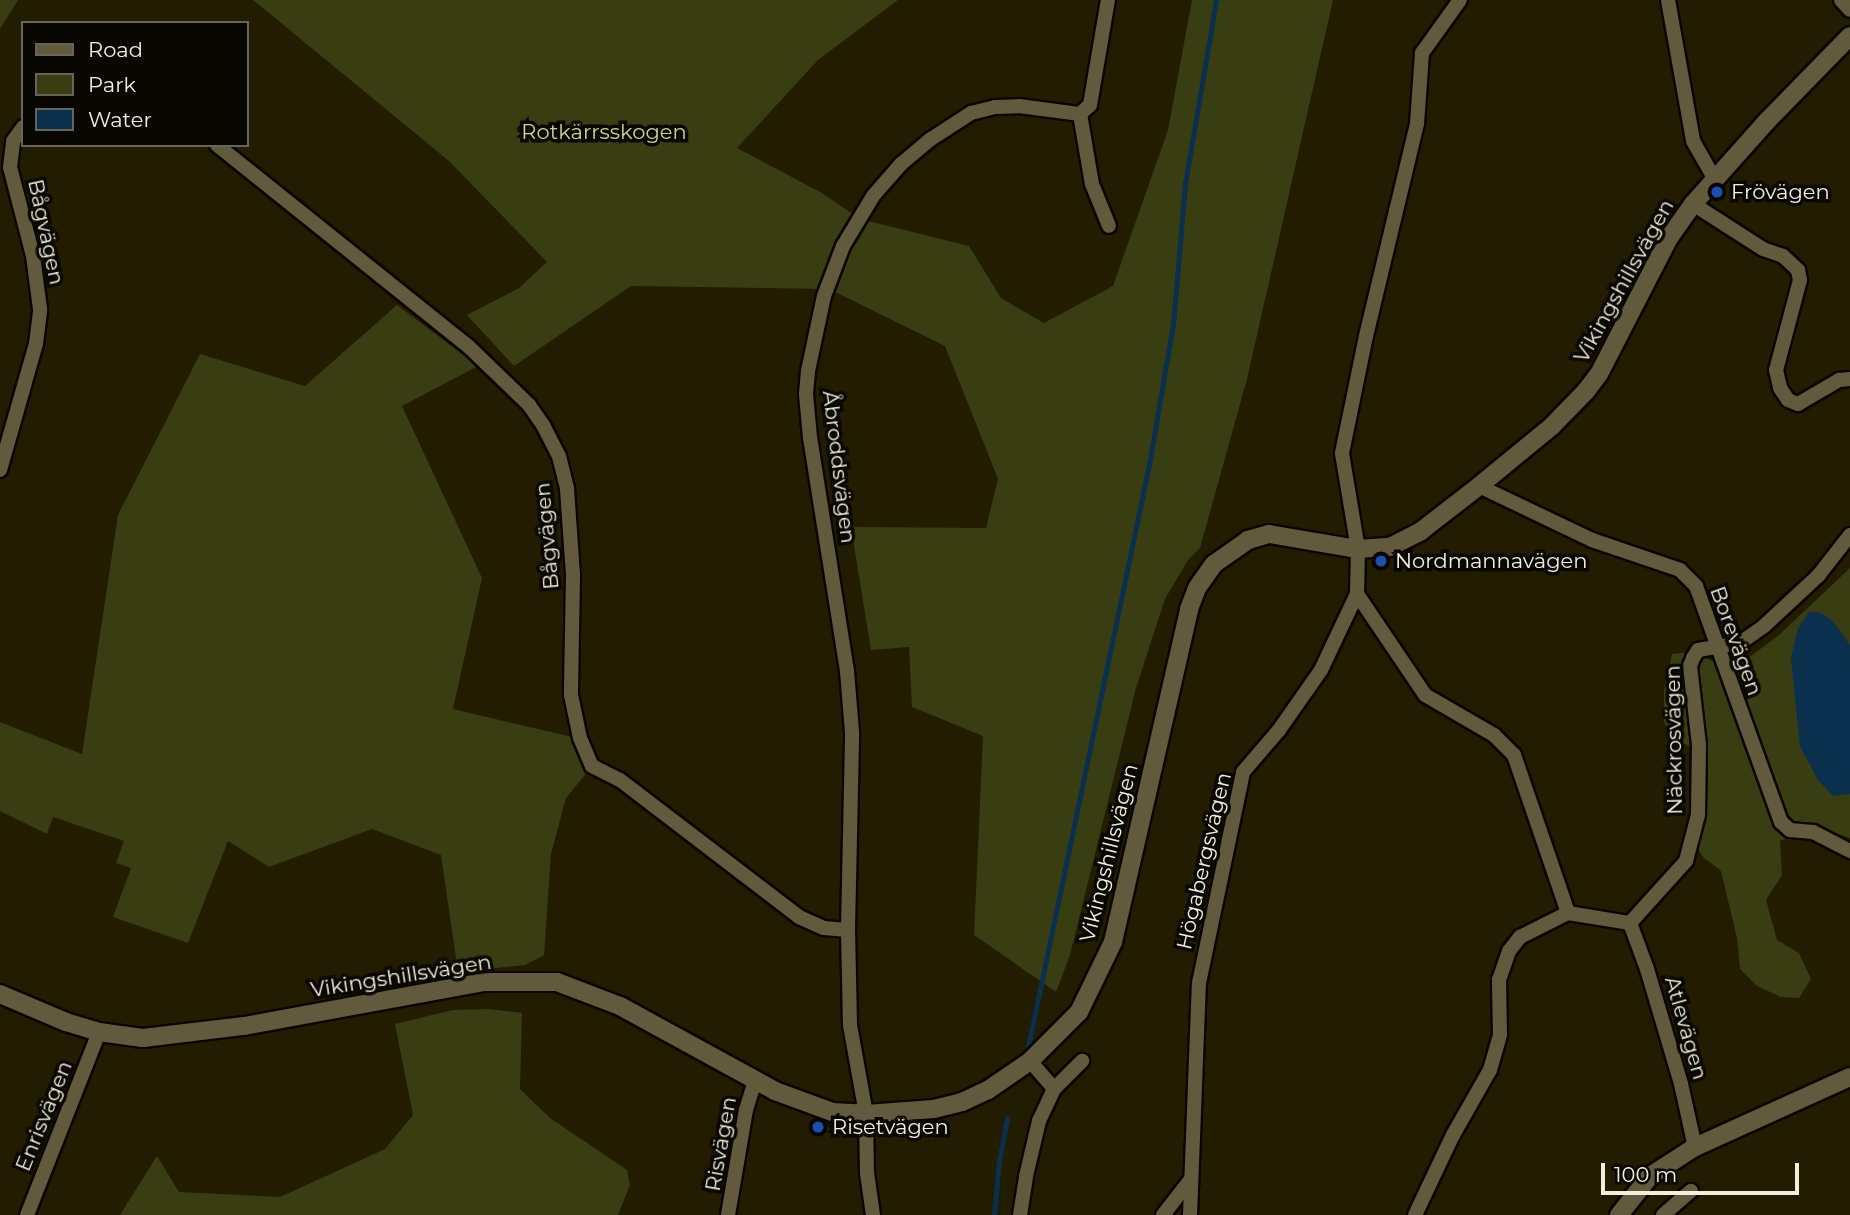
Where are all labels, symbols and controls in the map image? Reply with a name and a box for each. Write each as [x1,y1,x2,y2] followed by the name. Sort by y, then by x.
[21,21,248,147] legend
[88,37,143,62] text: Road
[88,72,136,97] text: Park
[88,107,152,132] text: Water
[521,119,687,145] park label: Rotkärrsskogen
[23,177,69,287] street label: Bågvägen
[1731,179,1830,205] place label: Frövägen
[1709,184,1725,200] marker: Frövägen
[1569,195,1679,367] street label: Vikingshillsvägen
[817,389,861,545] street label: Åbroddsvägen
[530,481,564,591] street label: Bågvägen
[1395,548,1588,574] place label: Nordmannavägen
[1373,553,1389,569] marker: Nordmannavägen
[1705,583,1767,699] street label: Borevägen
[1660,665,1688,815] street label: Näckrosvägen
[1075,761,1143,945] street label: Vikingshillsvägen
[1171,770,1237,952] street label: Högabergsvägen
[309,949,493,1003] street label: Vikingshillsvägen
[1659,973,1713,1083] street label: Atlevägen
[10,1057,78,1175] street label: Enrisvägen
[700,1095,742,1193] street label: Risvägen
[832,1114,949,1140] place label: Risetvägen
[810,1119,826,1135] marker: Risetvägen
[1605,1148,1803,1192] scale bar
[1614,1162,1677,1187] text: 100 m

